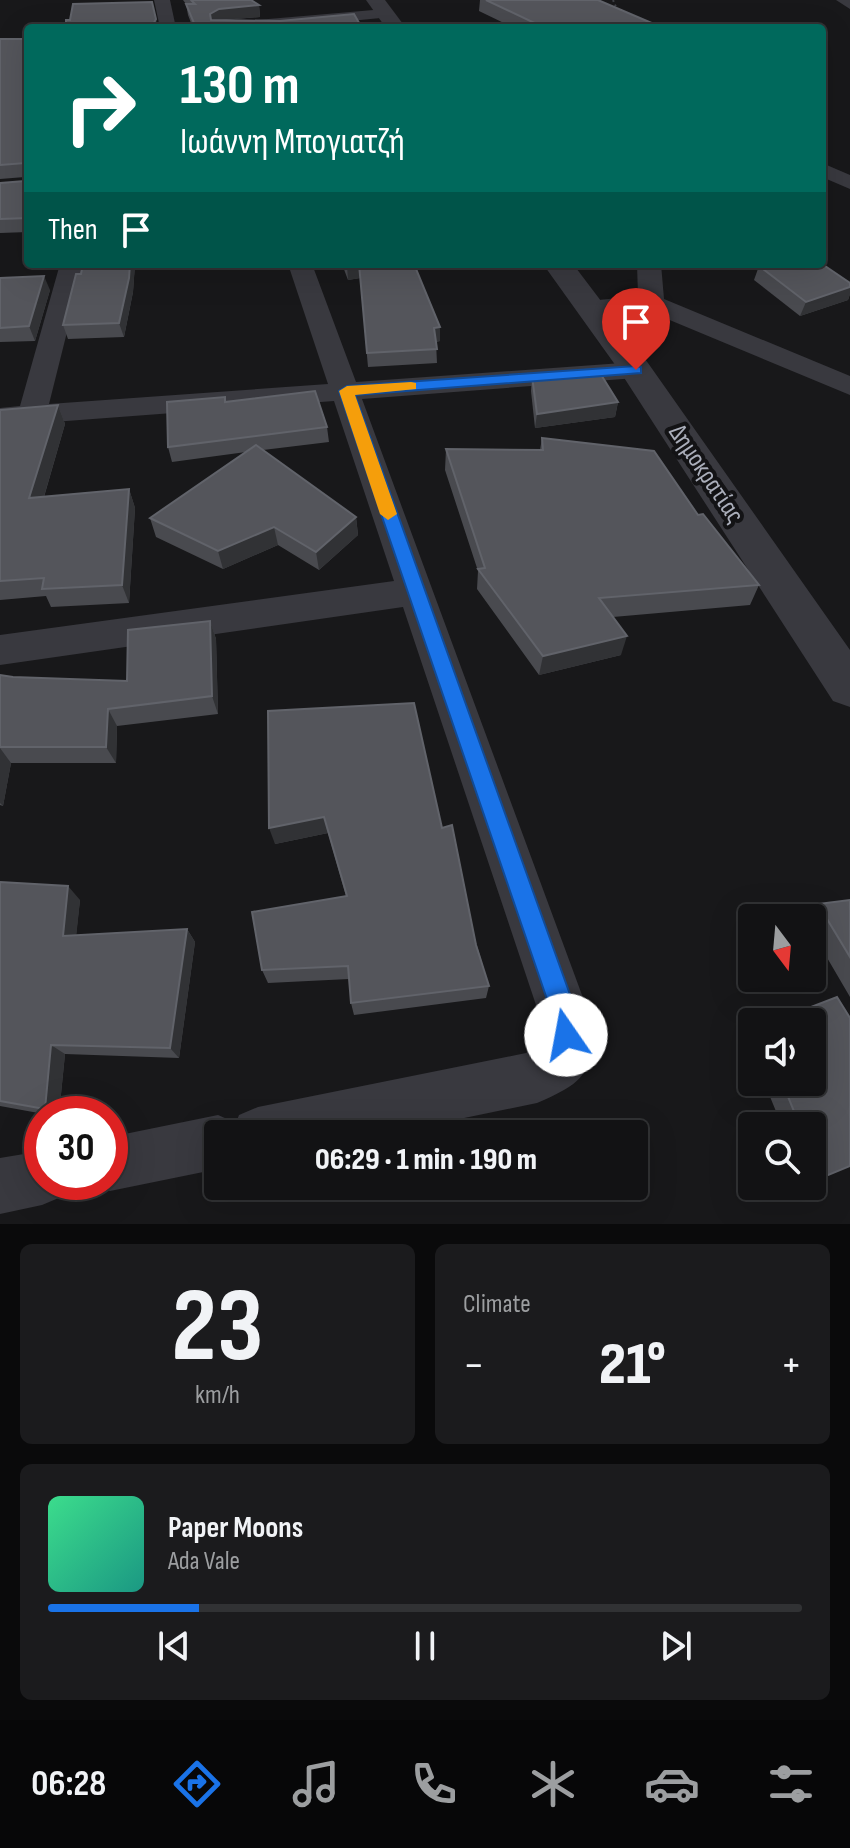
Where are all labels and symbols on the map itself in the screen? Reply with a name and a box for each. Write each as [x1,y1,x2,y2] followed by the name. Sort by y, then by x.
[602,288,670,370] pin
[662,419,750,529] street label: Δημοκρατίας
[738,904,826,992] north arrow
[524,993,608,1077] position arrow
[24,1096,128,1200] speed limit sign: 30

